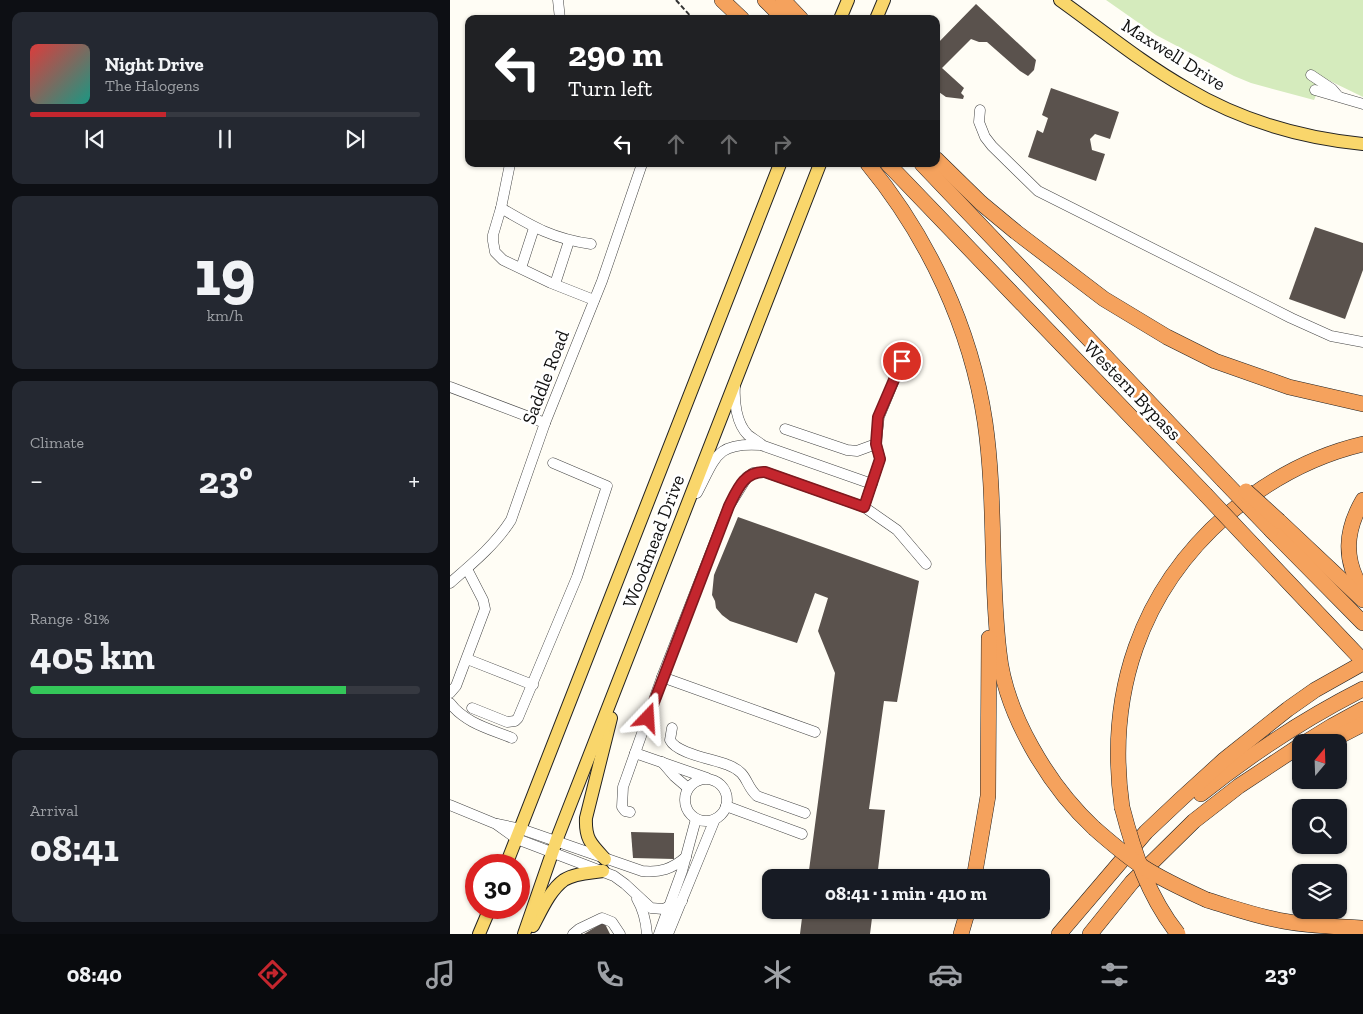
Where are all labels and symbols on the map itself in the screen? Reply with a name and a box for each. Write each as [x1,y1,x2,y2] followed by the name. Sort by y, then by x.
[1118,13,1230,95] street label: Maxwell Drive
[517,326,574,428] street label: Saddle Road
[1079,335,1186,445] street label: Western Bypass
[881,340,923,382] pin
[618,471,689,611] street label: Woodmead Drive
[621,691,673,743] position arrow
[1292,734,1348,789] north arrow
[465,854,530,919] speed limit sign: 30

